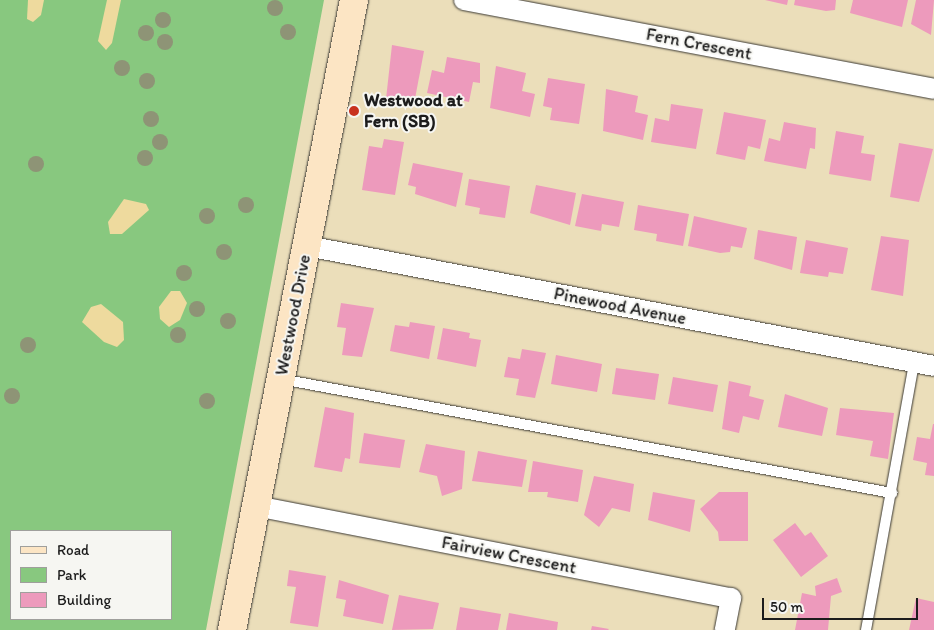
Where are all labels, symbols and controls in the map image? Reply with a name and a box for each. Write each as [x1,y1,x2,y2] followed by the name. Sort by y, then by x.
[644,23,754,65] street label: Fern Crescent
[364,90,463,132] place label: Westwood at Fern (SB)
[348,105,360,117] marker: Westwood at Fern (SB)
[271,252,315,378] street label: Westwood Drive
[552,283,688,329] street label: Pinewood Avenue
[10,530,172,620] legend
[440,531,578,579] street label: Fairview Crescent
[57,541,89,559] text: Road
[57,566,87,584] text: Park
[764,588,920,620] scale bar
[57,591,111,609] text: Building
[770,598,803,616] text: 50 m

